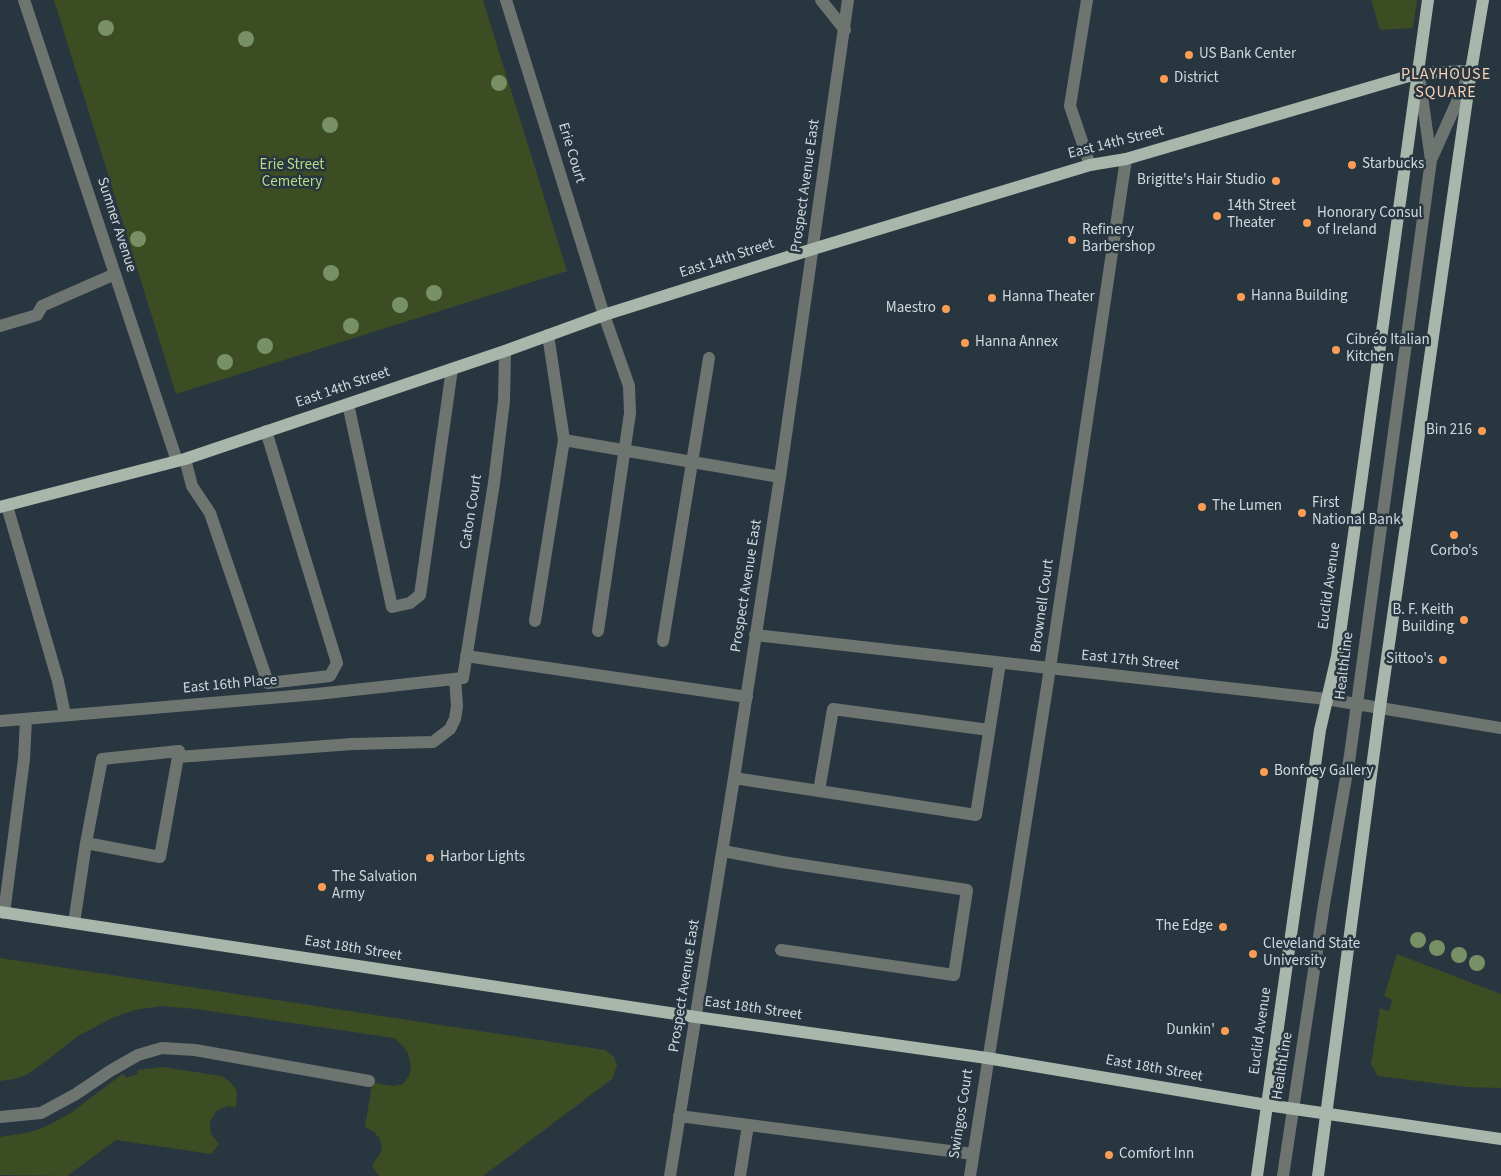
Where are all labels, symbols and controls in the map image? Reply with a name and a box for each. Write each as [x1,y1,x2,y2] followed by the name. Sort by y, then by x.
[1199,46,1296,64] place label: US Bank Center
[1183,49,1195,61] marker: US Bank Center
[1400,65,1492,103] district label: PLAYHOUSE SQUARE
[1174,70,1219,88] place label: District
[1158,73,1170,85] marker: District
[788,118,824,254] street label: Prospect Avenue East
[553,121,589,185] street label: Erie Court
[1066,122,1166,164] street label: East 14th Street
[1362,156,1424,174] place label: Starbucks
[260,157,324,192] park label: Erie Street Cemetery
[1346,159,1358,171] marker: Starbucks
[1137,172,1266,190] place label: Brigitte's Hair Studio
[92,175,140,275] street label: Sumner Avenue
[1270,175,1282,187] marker: Brigitte's Hair Studio
[1227,198,1296,233] place label: 14th Street Theater
[1317,205,1422,240] place label: Honorary Consul of Ireland
[1211,210,1223,222] marker: 14th Street Theater
[1301,217,1313,229] marker: Honorary Consul of Ireland
[1082,222,1155,257] place label: Refinery Barbershop
[1066,234,1078,246] marker: Refinery Barbershop
[678,235,776,283] street label: East 14th Street
[1251,288,1348,306] place label: Hanna Building
[1002,289,1095,307] place label: Hanna Theater
[1235,291,1247,303] marker: Hanna Building
[986,292,998,304] marker: Hanna Theater
[886,300,936,318] place label: Maestro
[940,303,952,315] marker: Maestro
[1346,332,1430,367] place label: Cibréo Italian Kitchen
[975,334,1058,352] place label: Hanna Annex
[959,337,971,349] marker: Hanna Annex
[1330,344,1342,356] marker: Cibréo Italian Kitchen
[294,363,392,413] street label: East 14th Street
[1426,422,1472,440] place label: Bin 216
[1476,425,1488,437] marker: Bin 216
[457,473,487,551] street label: Caton Court
[1312,495,1401,530] place label: First National Bank
[1212,498,1282,516] place label: The Lumen
[1196,501,1208,513] marker: The Lumen
[1296,507,1308,519] marker: First National Bank
[728,518,766,654] street label: Prospect Avenue East
[1448,529,1460,541] marker: Corbo's
[1315,541,1345,631] street label: Euclid Avenue
[1430,543,1478,561] place label: Corbo's
[1028,558,1058,654] street label: Brownell Court
[1392,602,1454,637] place label: B. F. Keith Building
[1458,614,1470,626] marker: B. F. Keith Building
[1332,631,1358,701] street label: HealthLine
[1080,647,1180,675] street label: East 17th Street
[1386,651,1433,669] place label: Sittoo's
[1437,654,1449,666] marker: Sittoo's
[182,672,278,698] street label: East 16th Place
[1274,763,1374,781] place label: Bonfoey Gallery
[1258,766,1270,778] marker: Bonfoey Gallery
[440,849,525,867] place label: Harbor Lights
[424,852,436,864] marker: Harbor Lights
[332,869,417,904] place label: The Salvation Army
[316,881,328,893] marker: The Salvation Army
[666,918,704,1054] street label: Prospect Avenue East
[1155,918,1213,936] place label: The Edge
[1217,921,1229,933] marker: The Edge
[303,932,403,966] street label: East 18th Street
[1263,936,1360,971] place label: Cleveland State University
[1247,948,1259,960] marker: Cleveland State University
[1246,986,1276,1076] street label: Euclid Avenue
[703,993,803,1025] street label: East 18th Street
[1166,1022,1215,1040] place label: Dunkin'
[1219,1025,1231,1037] marker: Dunkin'
[1269,1031,1297,1101] street label: HealthLine
[1104,1052,1204,1086] street label: East 18th Street
[946,1068,978,1160] street label: Swingos Court
[1119,1146,1194,1164] place label: Comfort Inn
[1103,1149,1115,1161] marker: Comfort Inn

